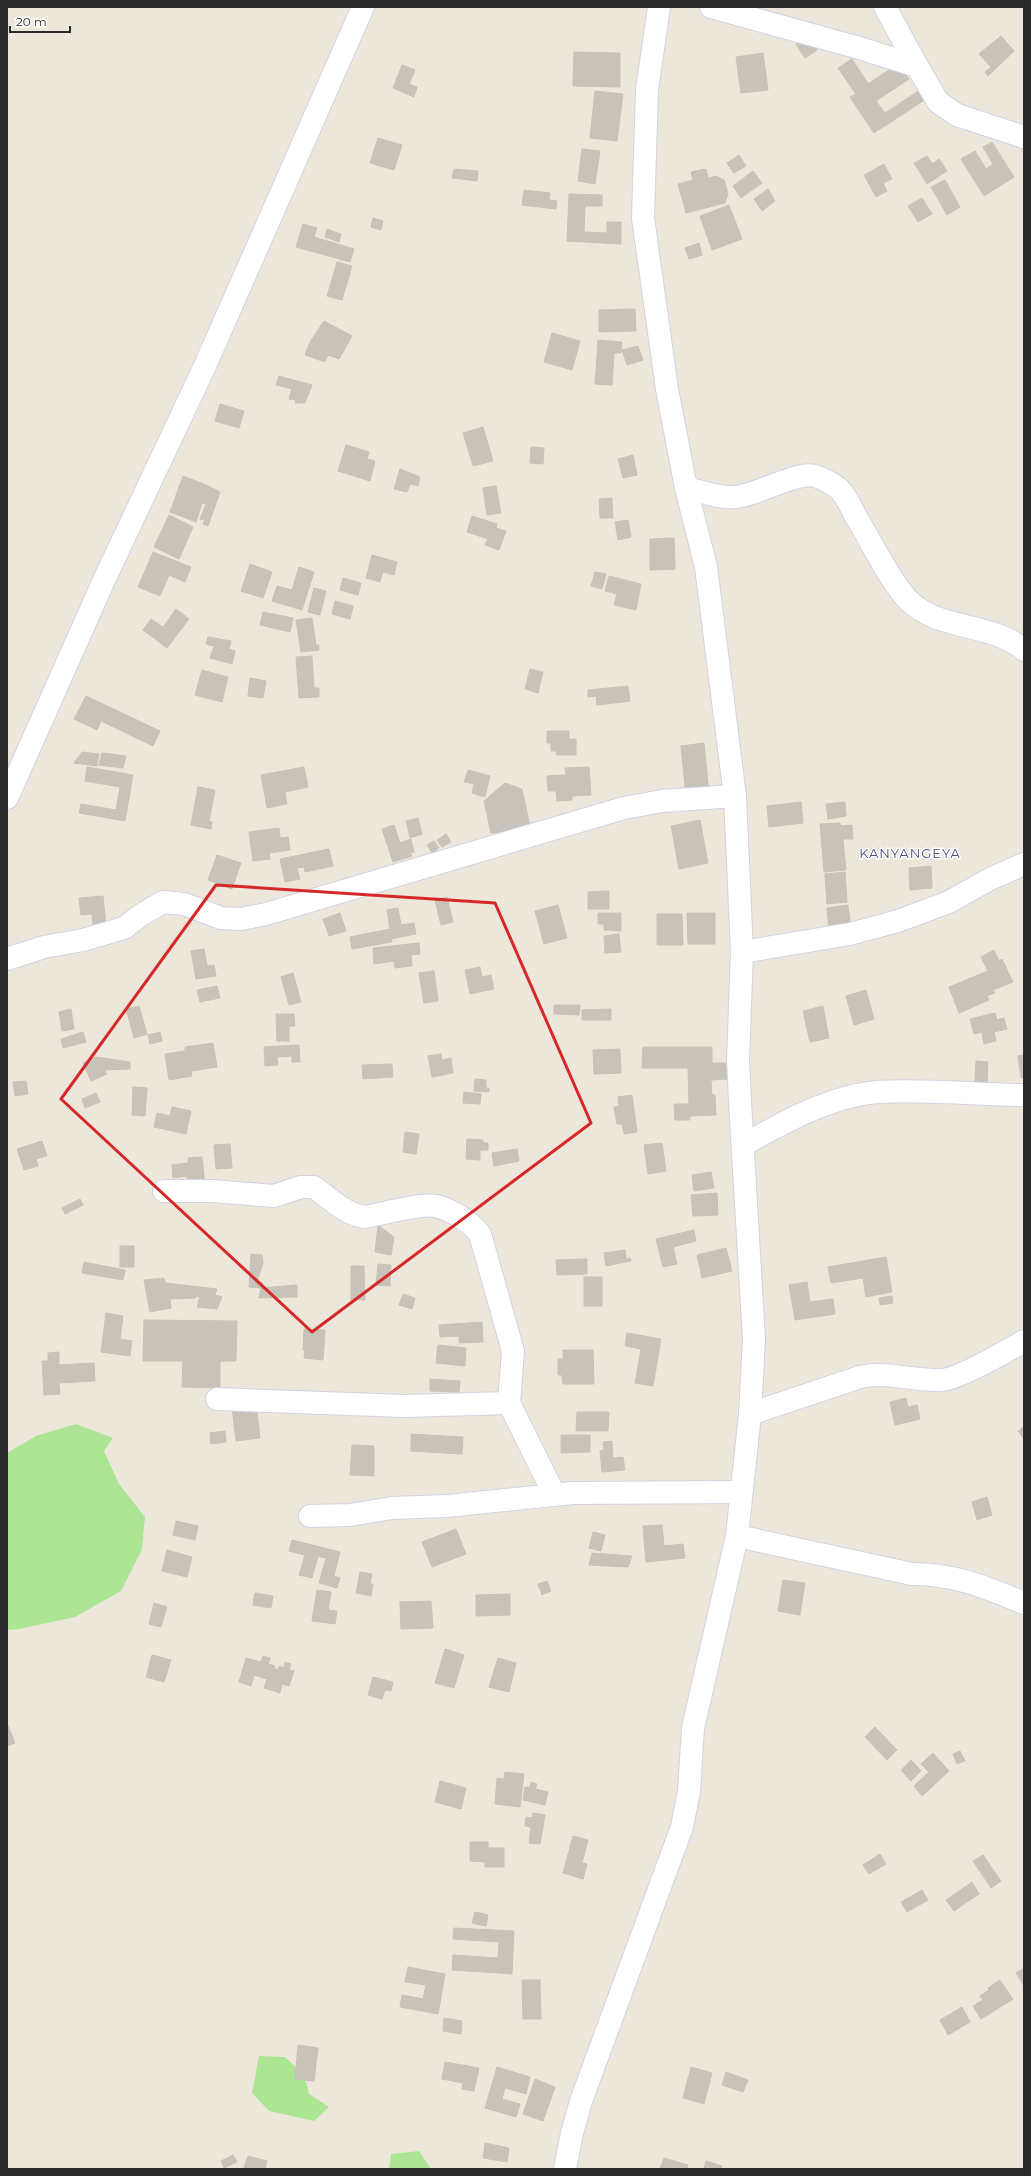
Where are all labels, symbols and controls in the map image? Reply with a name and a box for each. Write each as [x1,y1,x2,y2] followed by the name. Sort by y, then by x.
[10,8,70,34] scale bar
[16,14,47,29] text: 20 m
[859,845,961,861] district label: KANYANGEYA

